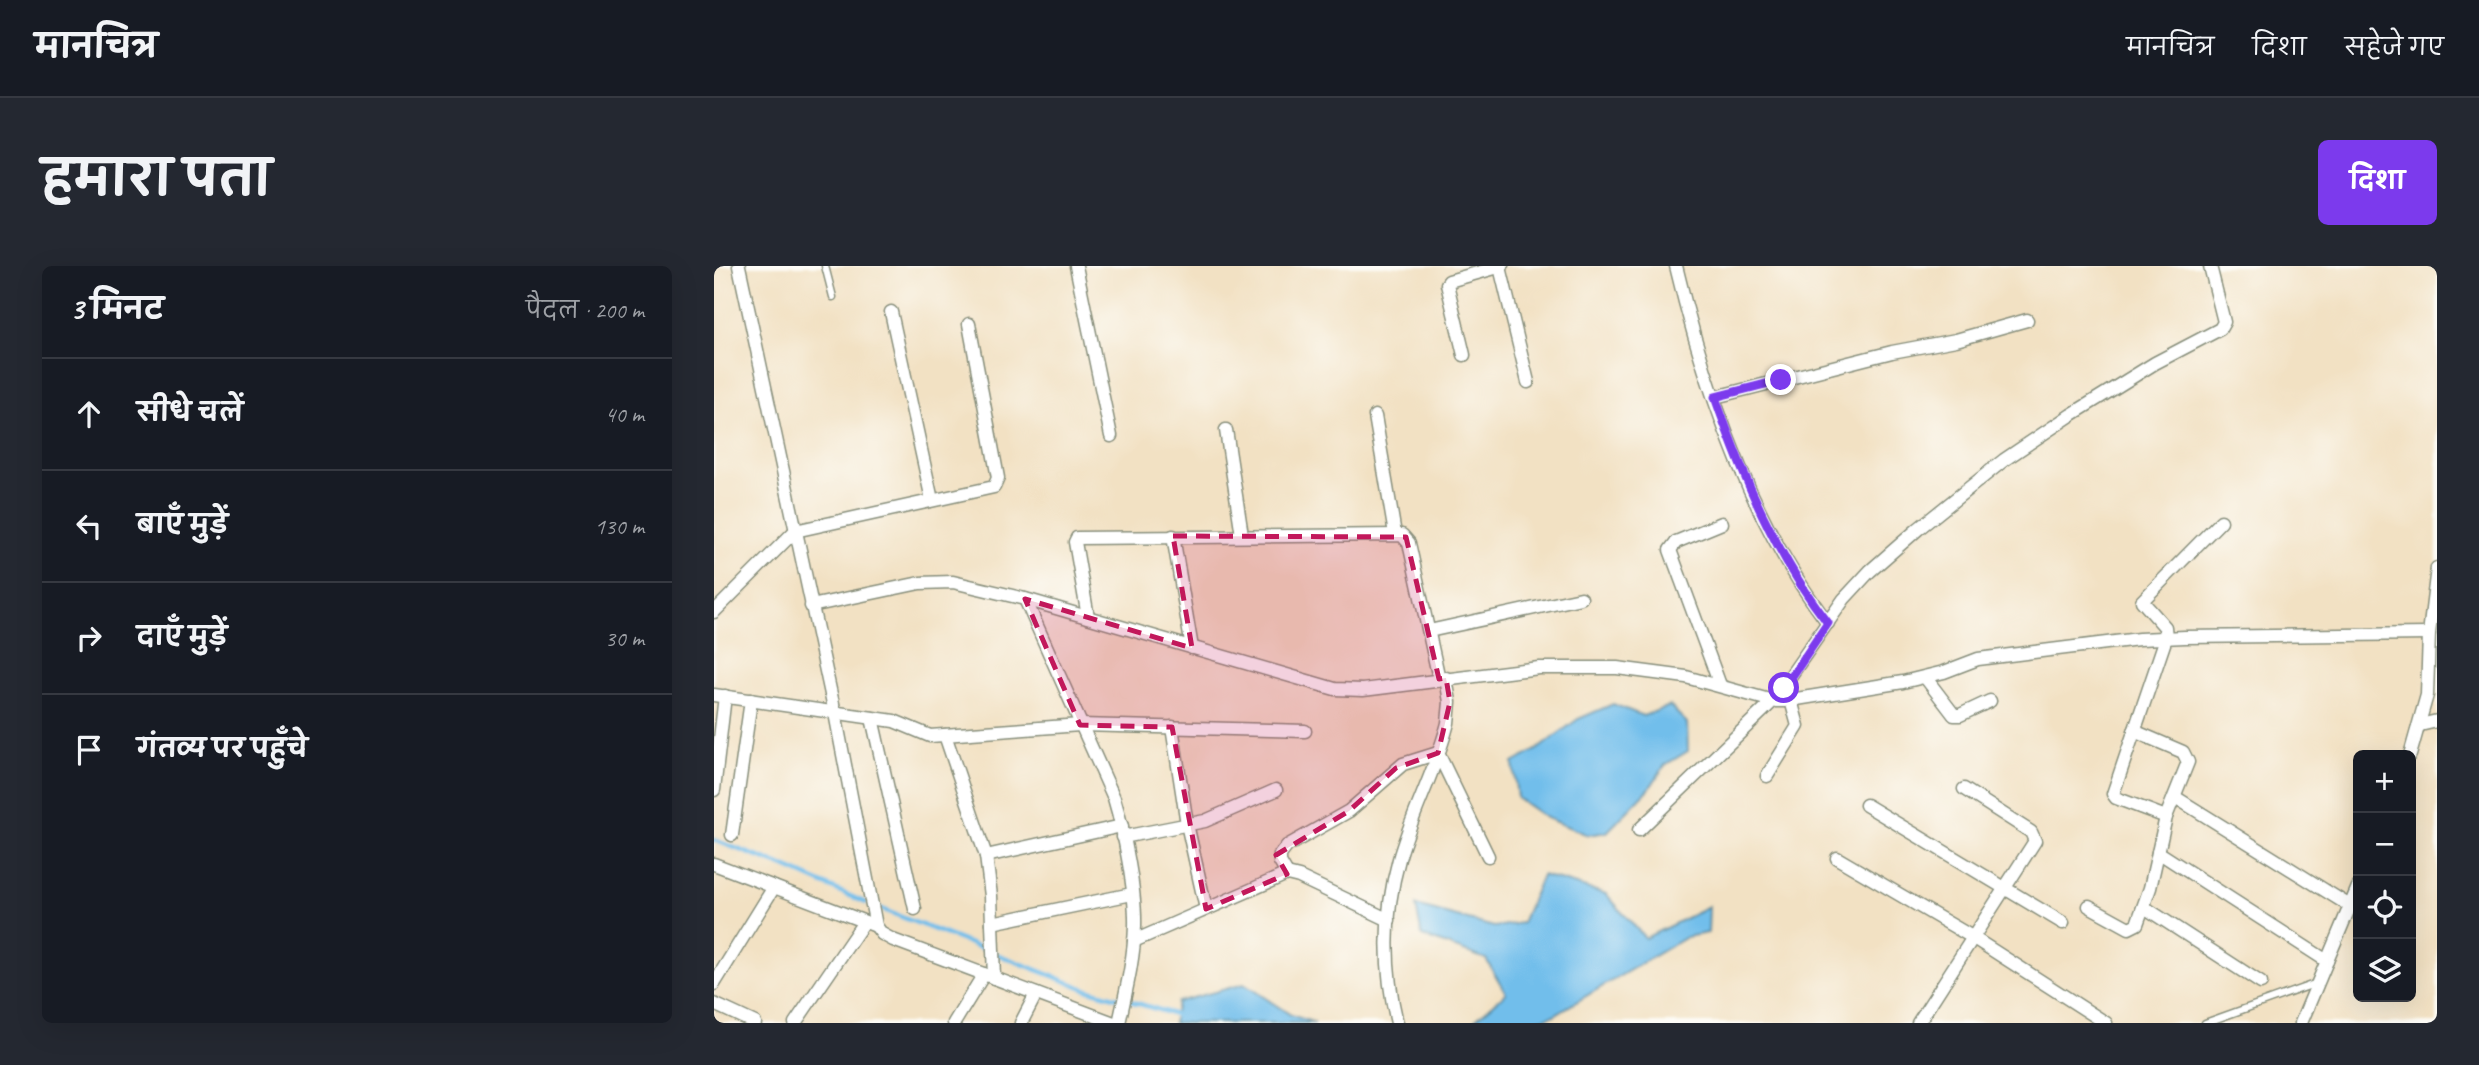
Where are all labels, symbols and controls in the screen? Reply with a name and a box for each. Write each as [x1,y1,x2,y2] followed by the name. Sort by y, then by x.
[35,25,158,67] text: मानचित्र
[2126,32,2214,62] text: मानचित्र
[2252,32,2307,62] text: दिशा
[2345,32,2444,62] text: सहेजे गए
[2318,140,2437,225] button: दिशा
[42,148,272,210] text: हमारा पता
[70,290,164,328] text: 3 मिनट
[526,296,644,325] text: पैदल · 200 m
[1765,364,1796,395] route end
[70,395,108,433] icon: ahead
[137,396,243,429] text: सीधे चलें
[605,400,644,429] text: 40 m
[70,507,108,545] icon: left
[137,508,228,541] text: बाएँ मुड़ें
[595,512,644,541] text: 130 m
[70,619,108,657] icon: right
[137,620,227,653] text: दाएँ मुड़ें
[605,624,644,653] text: 30 m
[1768,672,1799,703] route start
[70,731,108,769] icon: arrive
[137,732,308,765] text: गंतव्य पर पहुँचे
[2353,750,2416,1002] map controls
[2353,750,2416,813] button: +
[2353,813,2416,876] button: −
[2353,876,2416,939] button: locate
[2353,939,2416,1002] button: layers

